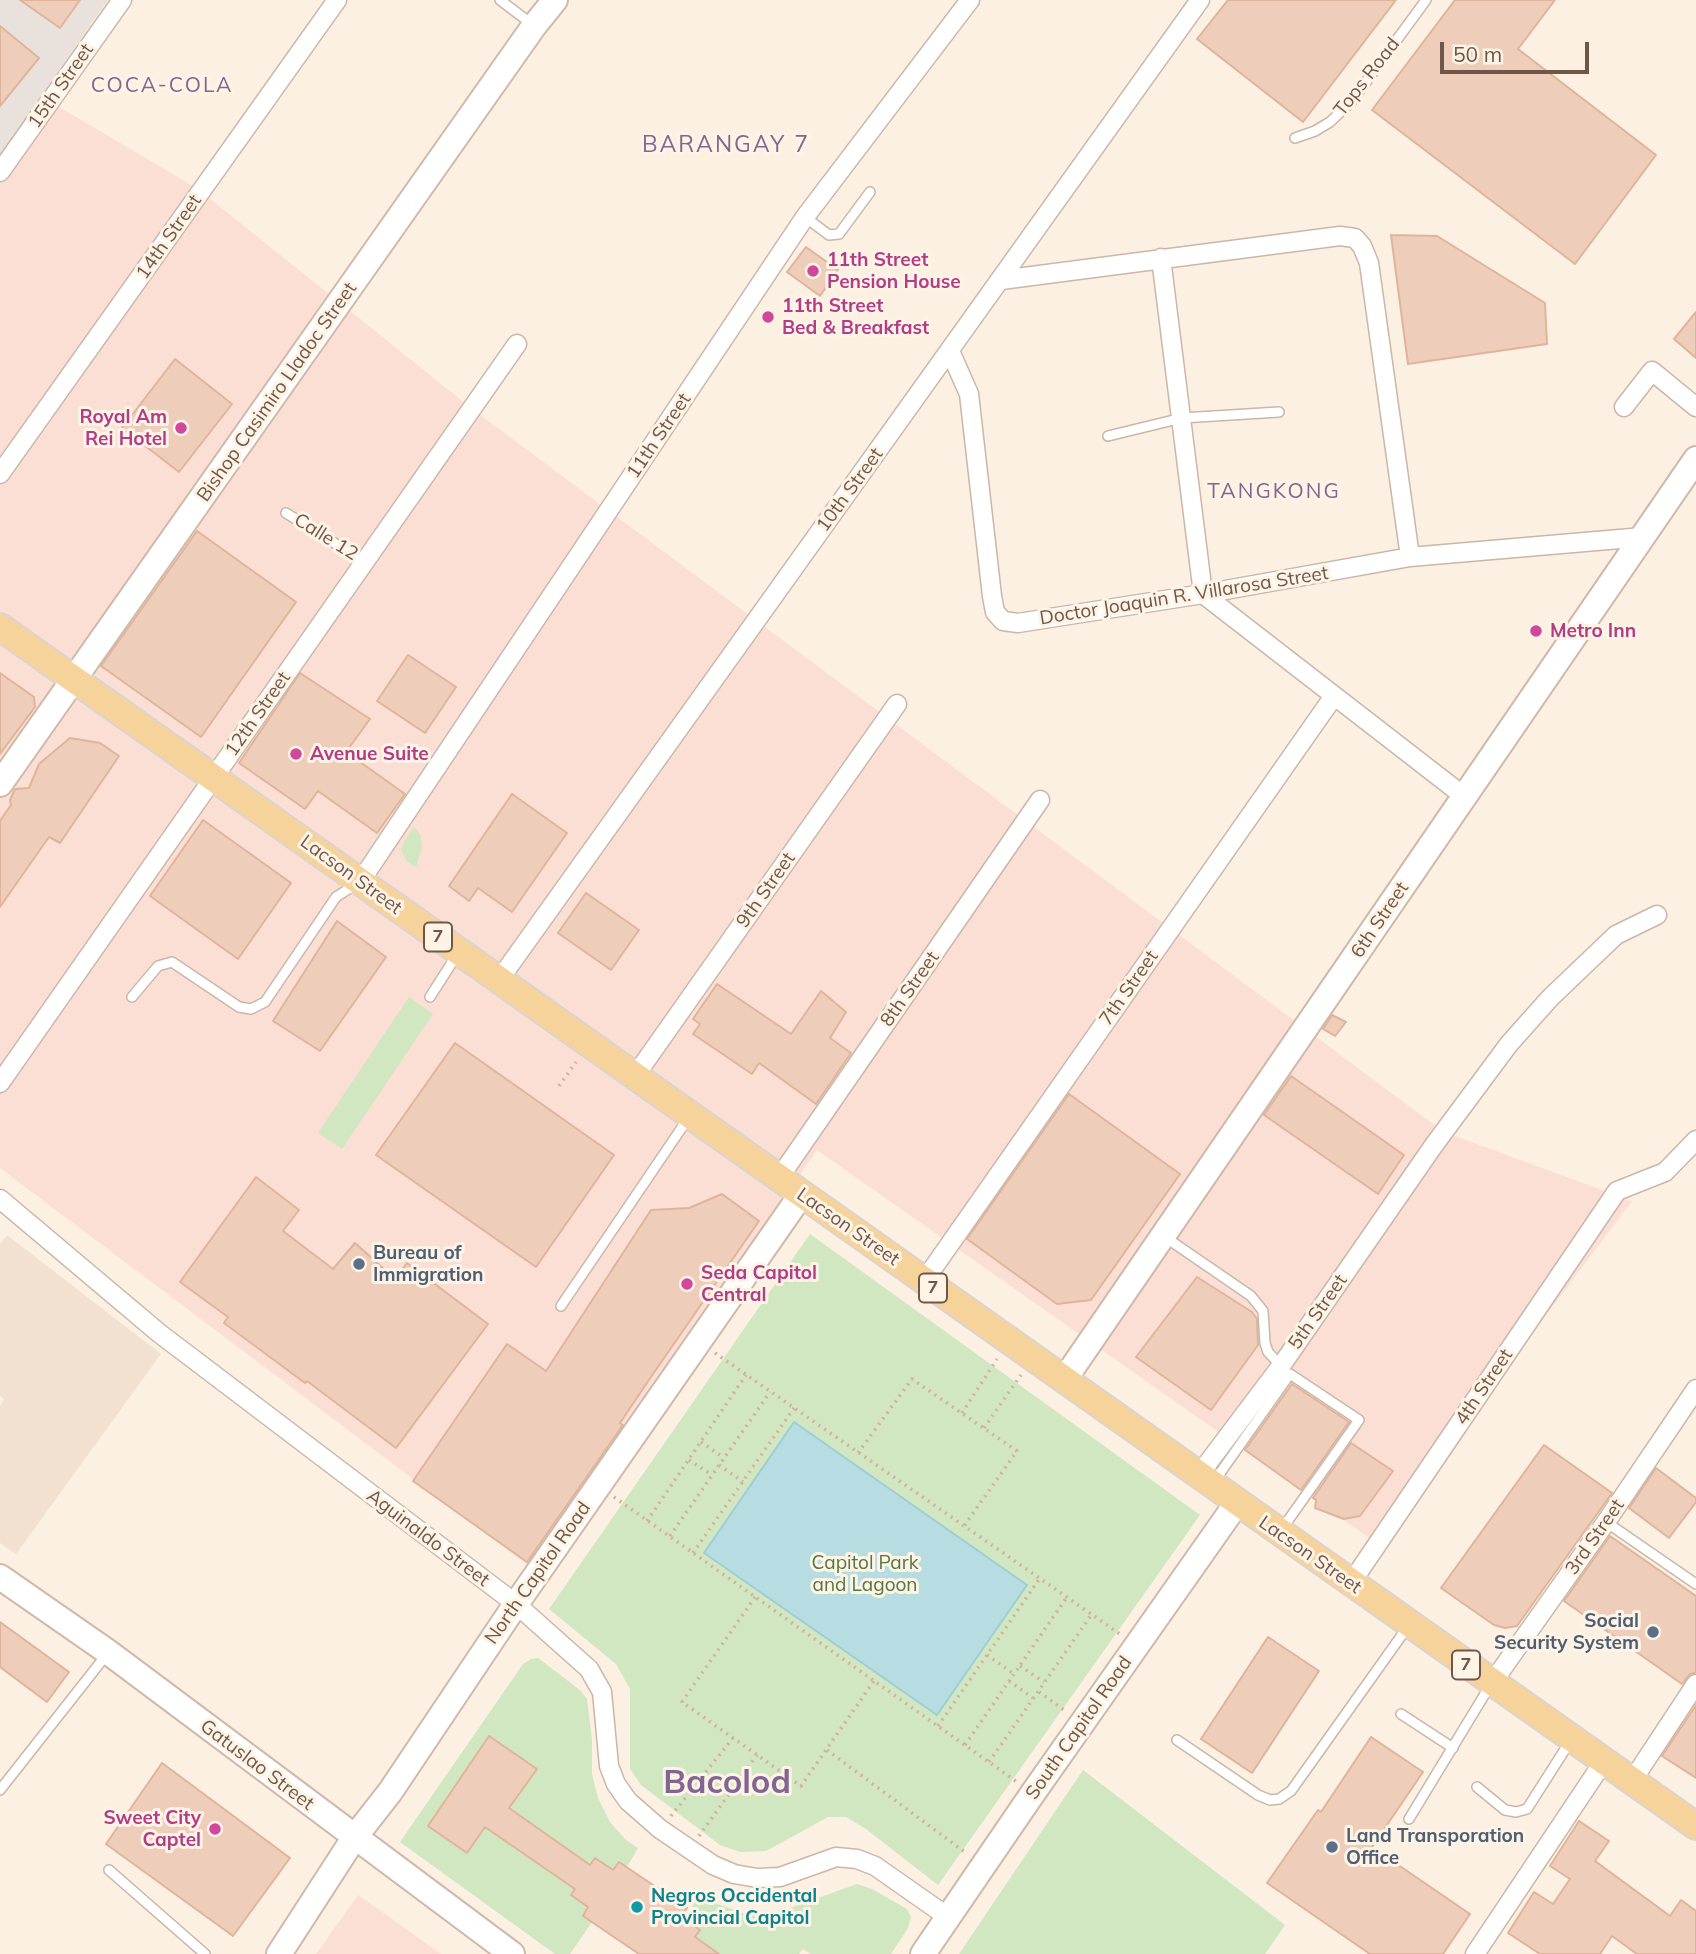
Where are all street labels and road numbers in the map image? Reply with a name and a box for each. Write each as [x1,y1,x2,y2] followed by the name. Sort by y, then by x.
[1329,33,1405,121] street label: Tops Road
[24,39,98,133] street label: 15th Street
[132,190,206,284] street label: 14th Street
[192,278,362,506] street label: Bishop Casimiro Lladoc Street
[622,389,696,483] street label: 11th Street
[812,444,888,536] street label: 10th Street
[290,508,362,566] street label: Calle 12
[1038,562,1330,630] street label: Doctor Joaquin R. Villarosa Street
[221,667,295,761] street label: 12th Street
[296,830,406,920] street label: Lacson Street
[732,848,800,932] street label: 9th Street
[1346,878,1414,962] street label: 6th Street
[424,922,452,952] road number: 7
[1095,946,1163,1030] street label: 7th Street
[876,947,944,1031] street label: 8th Street
[792,1183,904,1271] street label: Lacson Street
[1284,1270,1352,1354] street label: 5th Street
[919,1274,947,1302] road number: 7
[1450,1345,1518,1429] street label: 4th Street
[362,1484,494,1592] street label: Aguinaldo Street
[1561,1495,1629,1579] street label: 3rd Street
[480,1497,596,1649] street label: North Capitol Road
[1254,1511,1366,1599] street label: Lacson Street
[1452,1650,1480,1680] road number: 7
[1021,1652,1137,1804] street label: South Capitol Road
[196,1715,318,1815] street label: Gatuslao Street

